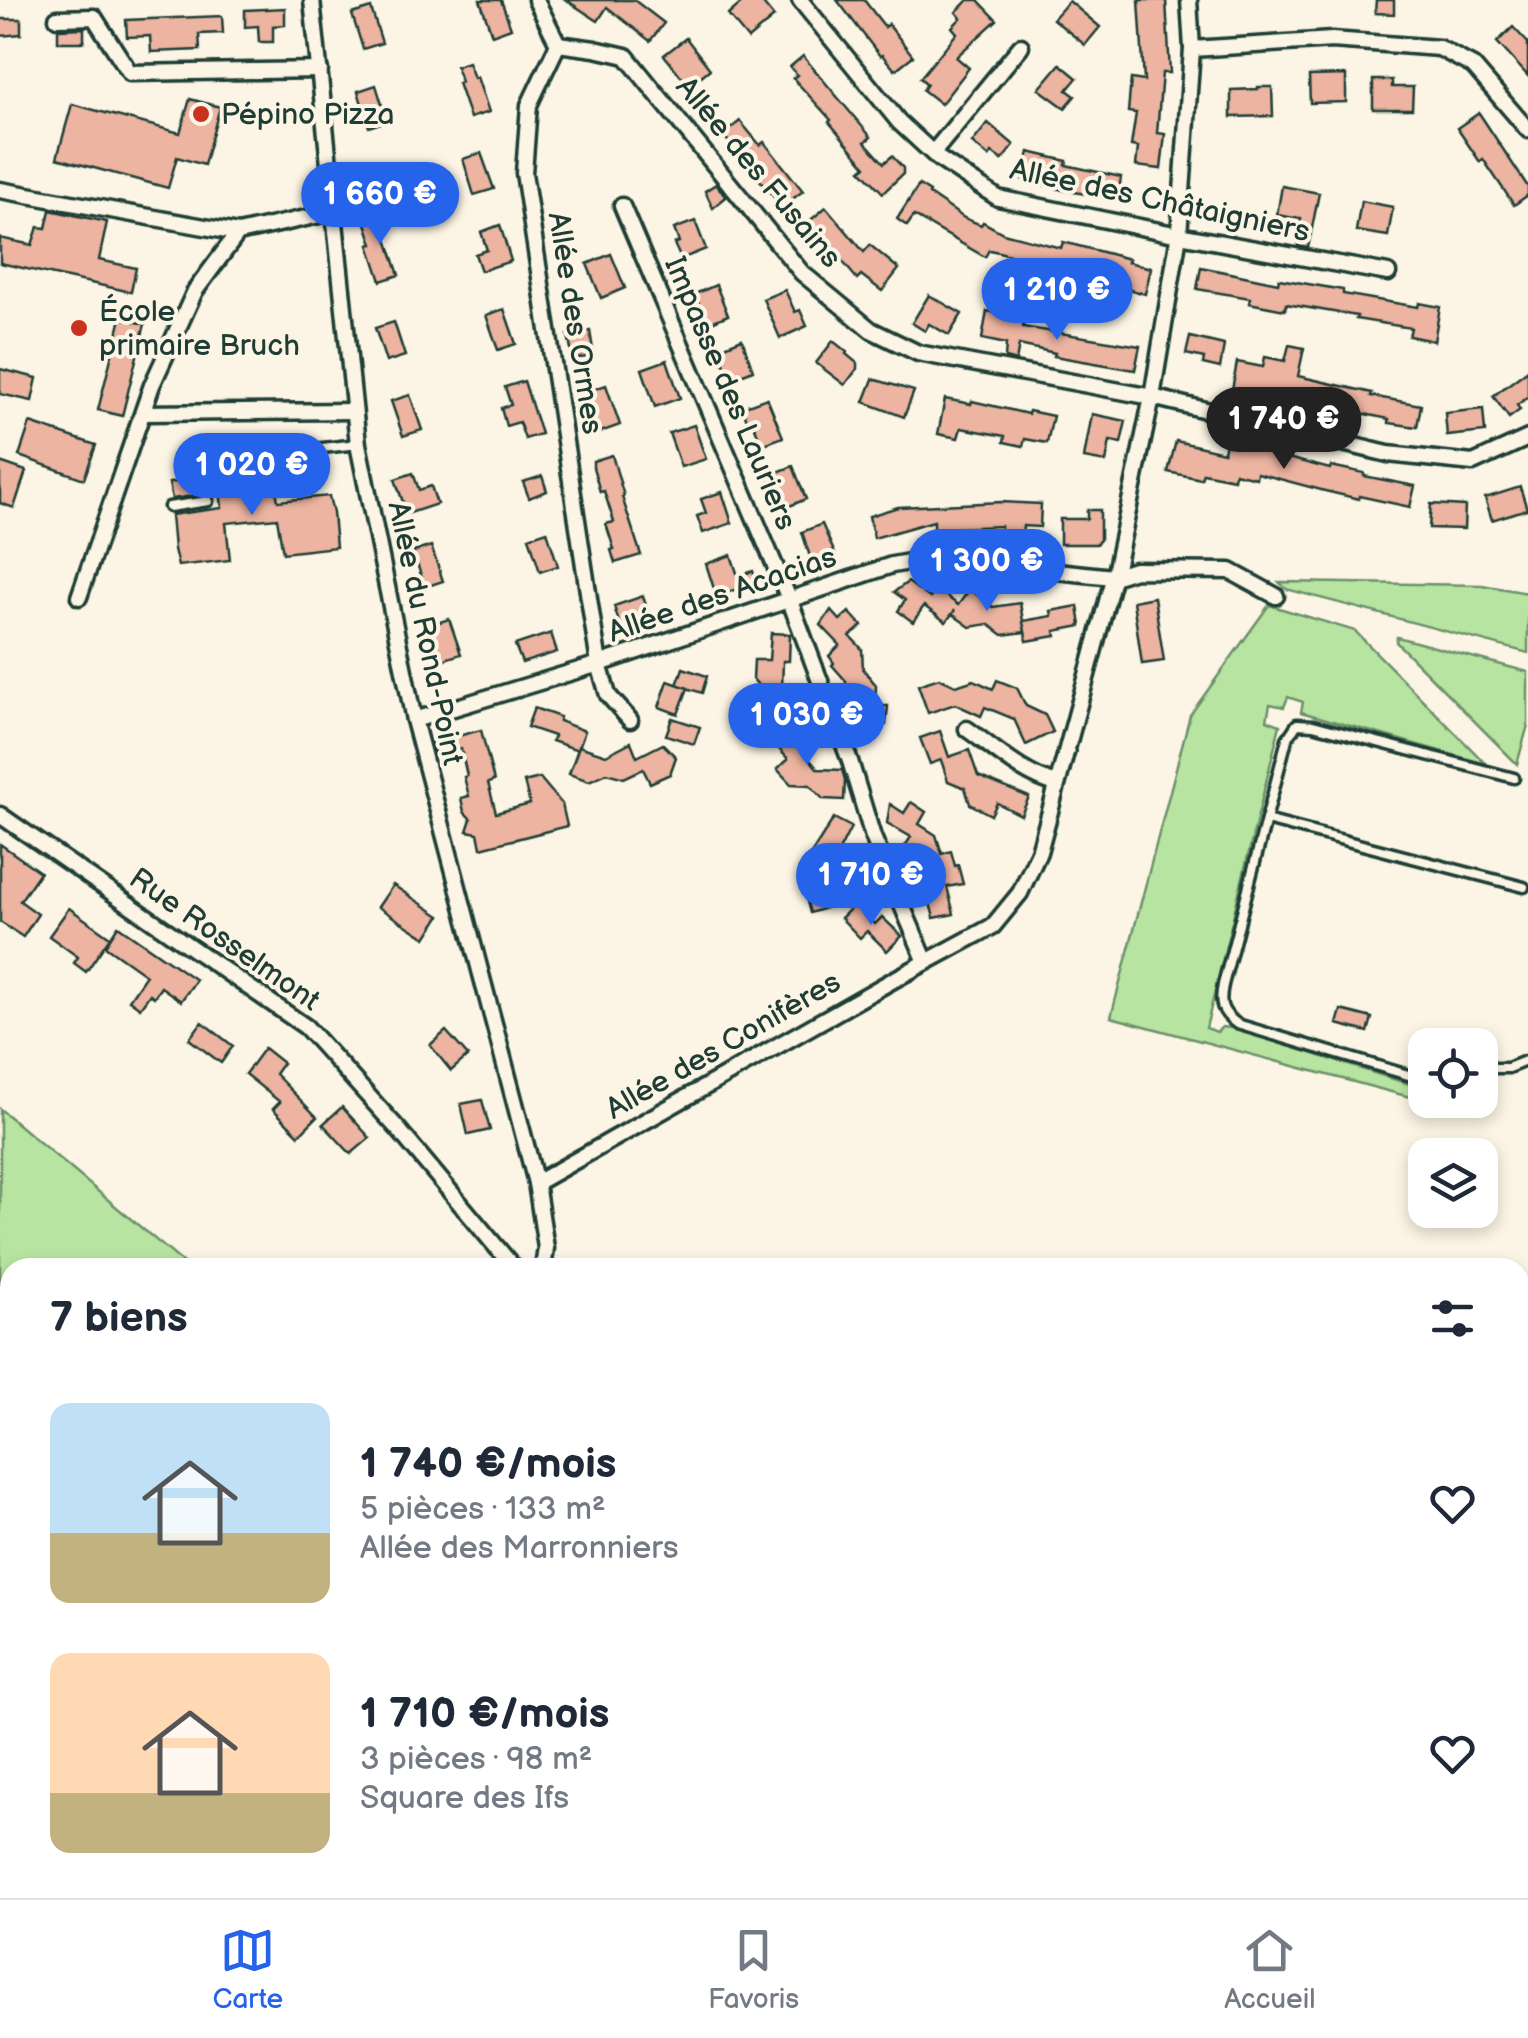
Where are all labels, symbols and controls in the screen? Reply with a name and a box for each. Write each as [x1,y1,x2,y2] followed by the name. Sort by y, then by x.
[668,70,849,276] street label: Allée des Fusains
[221,97,394,133] place label: Pépino Pizza
[190,103,212,125] marker: Pépino Pizza
[1007,152,1313,250] street label: Allée des Châtaigniers
[288,162,472,247] pin: 1 660 €
[323,175,437,214] text: 1 660 €
[540,209,610,437] street label: Allée des Ormes
[656,251,804,536] street label: Impasse des Lauriers
[965,258,1149,343] pin: 1 210 €
[1004,271,1110,310] text: 1 210 €
[99,293,300,364] place label: École primaire Bruch
[68,317,90,339] marker: École primaire Bruch
[1192,387,1376,472] pin: 1 740 €
[1228,400,1340,439] text: 1 740 €
[160,433,344,518] pin: 1 020 €
[195,446,309,485] text: 1 020 €
[379,498,471,768] street label: Allée du Rond-Point
[895,529,1079,614] pin: 1 300 €
[604,539,841,651] street label: Allée des Acacias
[930,542,1044,581] text: 1 300 €
[715,683,899,768] pin: 1 030 €
[750,696,864,735] text: 1 030 €
[779,843,963,928] pin: 1 710 €
[818,856,924,895] text: 1 710 €
[122,861,327,1019] street label: Rue Rosselmont
[600,964,847,1128] street label: Allée des Conifères
[1408,1028,1498,1228] map controls
[1408,1028,1498,1118] button: locate
[1408,1138,1498,1228] button: layers
[1425,1291,1480,1346] icon: filters
[50,1293,188,1344] text: 7 biens
[360,1439,617,1490] text: 1 740 €/mois
[130,1443,250,1563] icon: home
[1425,1476,1480,1531] icon: heart
[360,1490,606,1529] text: 5 pièces · 133 m²
[360,1529,679,1568] text: Allée des Marronniers
[360,1689,609,1740] text: 1 710 €/mois
[130,1693,250,1813] icon: home
[1425,1726,1480,1781] icon: heart
[360,1740,592,1779] text: 3 pièces · 98 m²
[360,1779,569,1818] text: Square des Ifs
[212,1923,283,2016] tab: Carte
[708,1923,799,2016] tab: Favoris
[1224,1923,1316,2016] tab: Accueil

